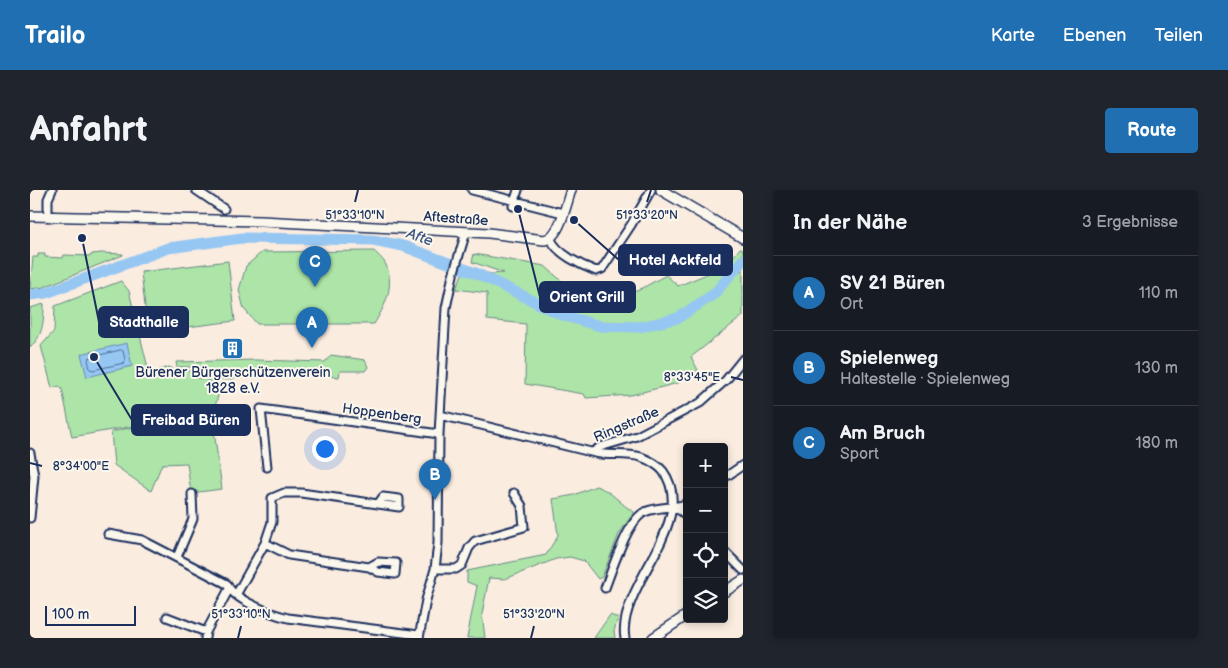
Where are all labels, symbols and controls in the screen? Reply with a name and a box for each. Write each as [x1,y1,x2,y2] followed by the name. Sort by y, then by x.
[25,21,85,50] text: Trailo
[991,25,1035,46] text: Karte
[1063,25,1126,46] text: Ebenen
[1154,25,1203,46] text: Teilen
[1105,108,1198,153] button: Route
[30,109,148,152] text: Anfahrt
[325,208,385,223] text: 51°33'10"N
[423,208,489,229] street label: Aftestraße
[616,208,678,223] text: 51°33'20"N
[793,210,907,235] text: In der Nähe
[1082,213,1178,232] text: 3 Ergebnisse
[403,224,436,251] water label: Afte
[619,245,732,275] callout: Hotel Ackfeld
[299,246,331,287] pin: C
[629,251,721,270] text: Hotel Ackfeld
[840,272,945,295] text: SV 21 Büren
[540,282,635,312] callout: Orient Grill
[804,284,814,303] text: A
[1139,284,1178,303] text: 110 m
[550,288,624,307] text: Orient Grill
[840,295,863,314] text: Ort
[99,307,188,337] callout: Stadthalle
[296,307,328,348] pin: A
[109,313,179,332] text: Stadthalle
[221,337,245,361] building icon: Bürener Bürgerschützenverein 1828 e.V.
[840,347,938,370] text: Spielenweg
[803,359,815,378] text: B
[1135,359,1178,378] text: 130 m
[135,364,331,397] place label: Bürener Bürgerschützenverein 1828 e.V.
[664,370,720,385] text: 8°33'45"E
[840,370,1010,389] text: Haltestelle · Spielenweg
[341,400,423,427] street label: Hoppenberg
[591,403,661,446] street label: Ringstraße
[132,405,250,435] callout: Freibad Büren
[142,411,240,430] text: Freibad Büren
[840,422,925,445] text: Am Bruch
[803,434,815,453] text: C
[1136,434,1178,453] text: 180 m
[312,436,338,462] your location
[683,443,728,623] map controls
[683,443,728,488] button: +
[840,445,879,464] text: Sport
[53,459,109,474] text: 8°34'00"E
[419,459,451,500] pin: B
[683,488,728,533] button: −
[683,533,728,578] button: locate
[683,578,728,623] button: layers
[45,603,136,626] scale bar
[52,606,89,623] text: 100 m
[211,607,271,622] text: 51°33'10"N
[503,607,565,622] text: 51°33'20"N

